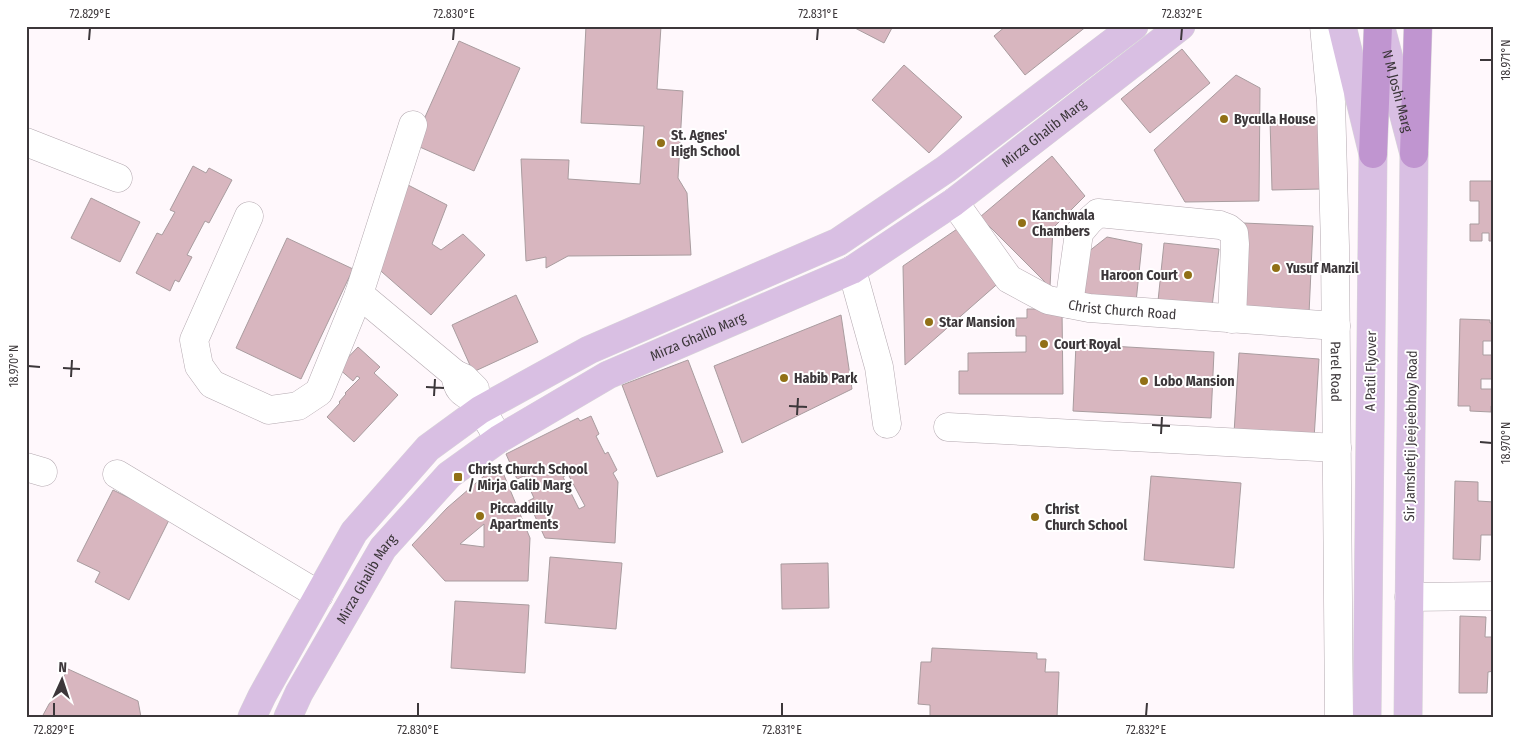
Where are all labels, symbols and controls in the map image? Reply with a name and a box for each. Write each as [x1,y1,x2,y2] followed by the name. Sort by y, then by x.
[70,7,111,21] text: 72.829°E
[433,7,475,21] text: 72.830°E
[798,7,838,21] text: 72.831°E
[1162,7,1203,21] text: 72.832°E
[1499,40,1513,80] text: 18.971°N
[1379,48,1417,134] street label: N M Joshi Marg
[998,94,1089,171] street label: Mirza Ghalib Marg
[1234,111,1315,128] place label: Byculla House
[1218,113,1230,125] marker: Byculla House
[671,127,740,160] place label: St. Agnes' High School
[655,137,667,149] marker: St. Agnes' High School
[1032,207,1095,240] place label: Kanchwala Chambers
[1016,217,1028,229] marker: Kanchwala Chambers
[1285,260,1359,277] place label: Yusuf Manzil
[1270,262,1282,274] marker: Yusuf Manzil
[1101,267,1179,284] place label: Haroon Court
[1182,269,1194,281] marker: Haroon Court
[1067,296,1177,323] street label: Christ Church Road
[647,308,748,364] street label: Mirza Ghalib Marg
[939,314,1015,331] place label: Star Mansion
[923,316,935,328] marker: Star Mansion
[1362,331,1380,411] street label: A Patil Flyover
[1054,336,1121,353] place label: Court Royal
[1038,338,1050,350] marker: Court Royal
[1327,341,1345,402] street label: Parel Road
[7,345,21,387] text: 18.970°N
[1401,350,1421,522] street label: Sir Jamshetji Jeejeebhoy Road
[794,370,858,387] place label: Habib Park
[778,372,790,384] marker: Habib Park
[1154,373,1235,390] place label: Lobo Mansion
[1138,375,1150,387] marker: Lobo Mansion
[1499,422,1513,464] text: 18.970°N
[468,461,588,494] place label: Christ Church School / Mirja Galib Marg
[452,471,464,483] marker: Christ Church School / Mirja Galib Marg
[489,500,558,533] place label: Piccaddilly Apartments
[1045,501,1128,534] place label: Christ Church School
[474,510,486,522] marker: Piccaddilly Apartments
[1029,511,1041,523] marker: Christ Church School
[333,530,400,627] street label: Mirza Ghalib Marg
[38,656,88,706] north arrow
[58,659,67,676] text: N
[34,723,75,737] text: 72.829°E
[397,723,439,737] text: 72.830°E
[762,723,802,737] text: 72.831°E
[1126,723,1167,737] text: 72.832°E

